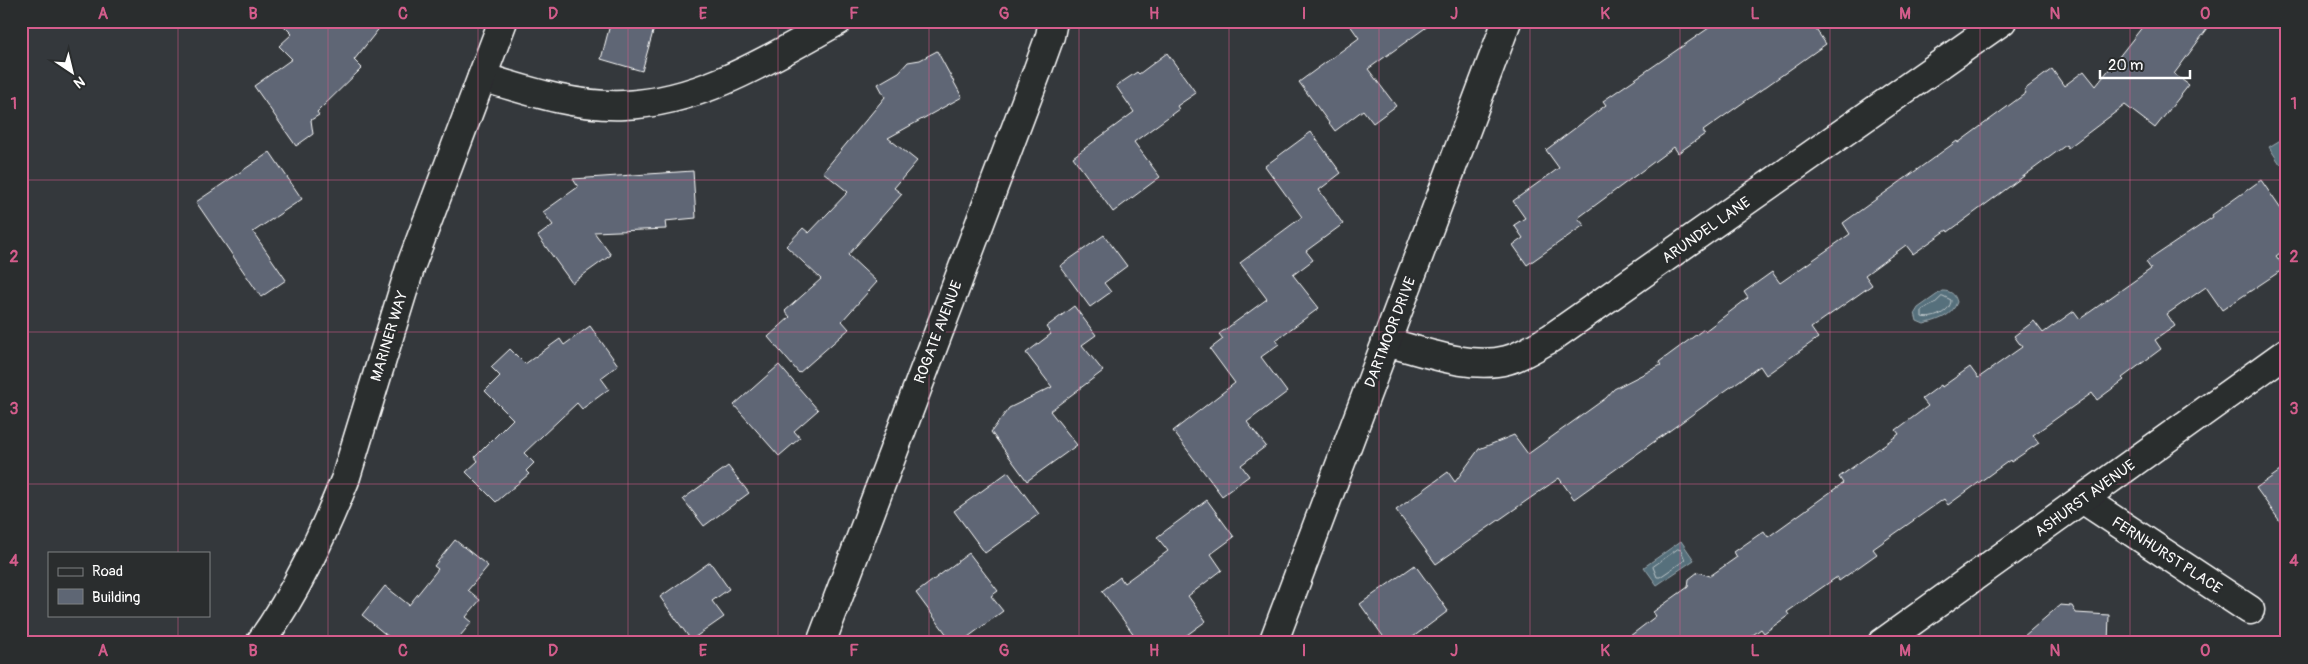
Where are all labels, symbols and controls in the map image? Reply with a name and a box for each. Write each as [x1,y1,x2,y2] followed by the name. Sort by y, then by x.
[98,4,109,24] text: A
[248,4,258,24] text: B
[398,4,408,24] text: C
[548,4,558,24] text: D
[699,4,708,24] text: E
[849,4,859,24] text: F
[999,4,1010,24] text: G
[1149,4,1159,24] text: H
[1302,4,1306,24] text: I
[1450,4,1458,24] text: J
[1600,4,1610,24] text: K
[1750,4,1760,24] text: L
[1899,4,1911,24] text: M
[2050,4,2061,24] text: N
[2200,4,2210,24] text: O
[48,48,98,98] north arrow
[2100,48,2190,80] scale bar
[2108,56,2143,75] text: 20 m
[70,73,88,92] text: N
[11,94,17,114] text: 1
[2291,94,2297,114] text: 1
[1658,193,1754,268] street label: ARUNDEL LANE
[10,247,19,267] text: 2
[2290,247,2299,267] text: 2
[1361,274,1420,390] street label: DARTMOOR DRIVE
[910,278,967,386] street label: ROGATE AVENUE
[367,288,412,384] street label: MARINER WAY
[10,399,19,419] text: 3
[2290,399,2299,419] text: 3
[2031,455,2139,541] street label: ASHURST AVENUE
[2108,513,2226,598] street label: FERNHURST PLACE
[9,551,19,571] text: 4
[2289,551,2299,571] text: 4
[48,552,210,616] legend
[92,562,123,581] text: Road
[92,588,140,607] text: Building
[98,641,109,661] text: A
[248,641,258,661] text: B
[398,641,408,661] text: C
[548,641,558,661] text: D
[699,641,708,661] text: E
[849,641,859,661] text: F
[999,641,1010,661] text: G
[1149,641,1159,661] text: H
[1302,641,1306,661] text: I
[1450,641,1458,661] text: J
[1600,641,1610,661] text: K
[1750,641,1760,661] text: L
[1899,641,1911,661] text: M
[2050,641,2061,661] text: N
[2200,641,2210,661] text: O

